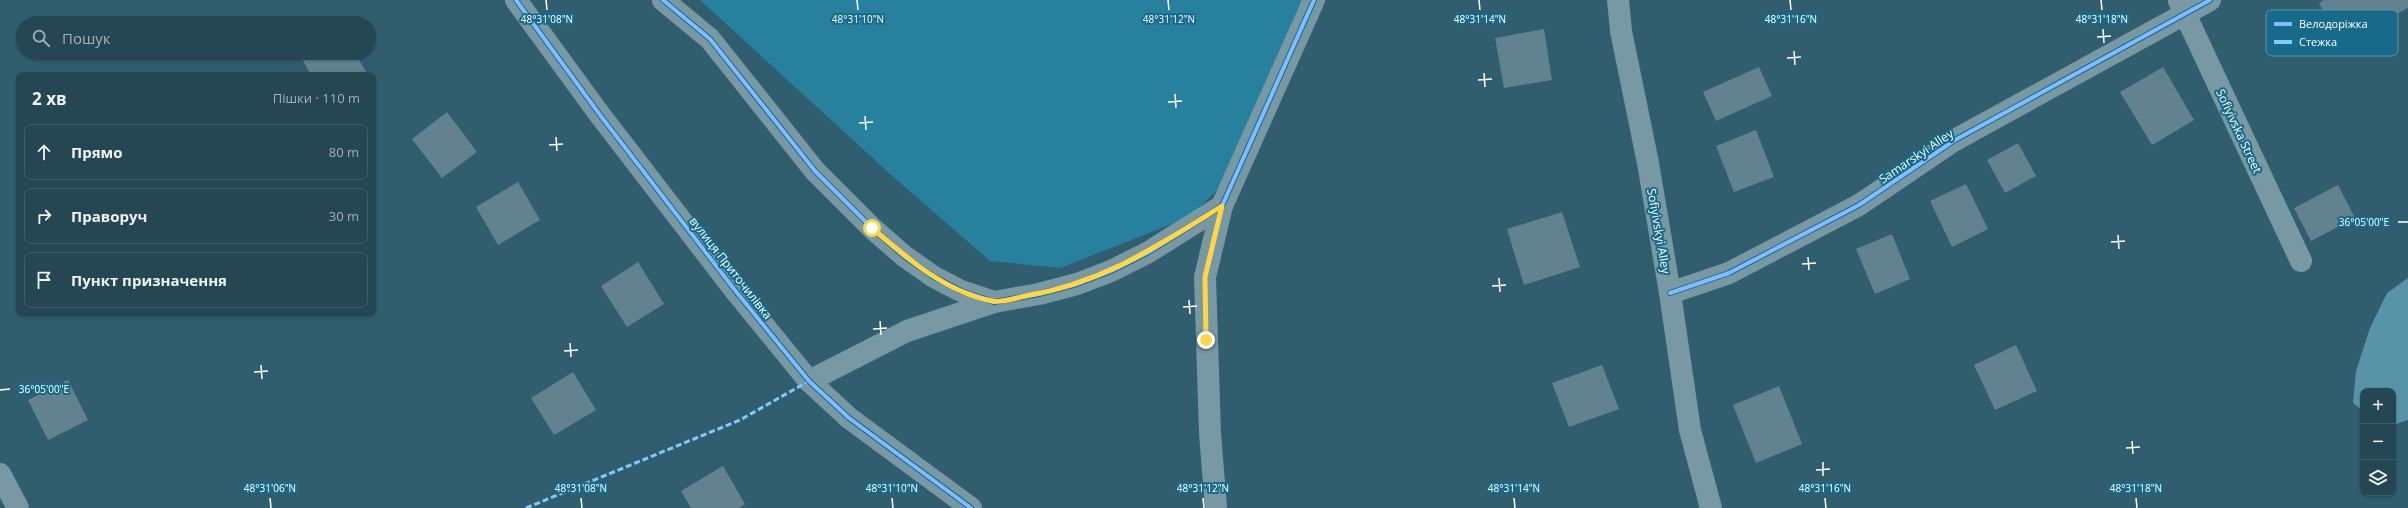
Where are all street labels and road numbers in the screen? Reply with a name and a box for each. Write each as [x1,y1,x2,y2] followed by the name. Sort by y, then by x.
[2212,86,2266,176] street label: Sofiyivska Street
[1875,124,1957,187] street label: Samarskyi Alley
[1643,187,1675,276] street label: Sofiyivskyi Alley
[686,213,776,323] street label: вулиця Приточилівка

